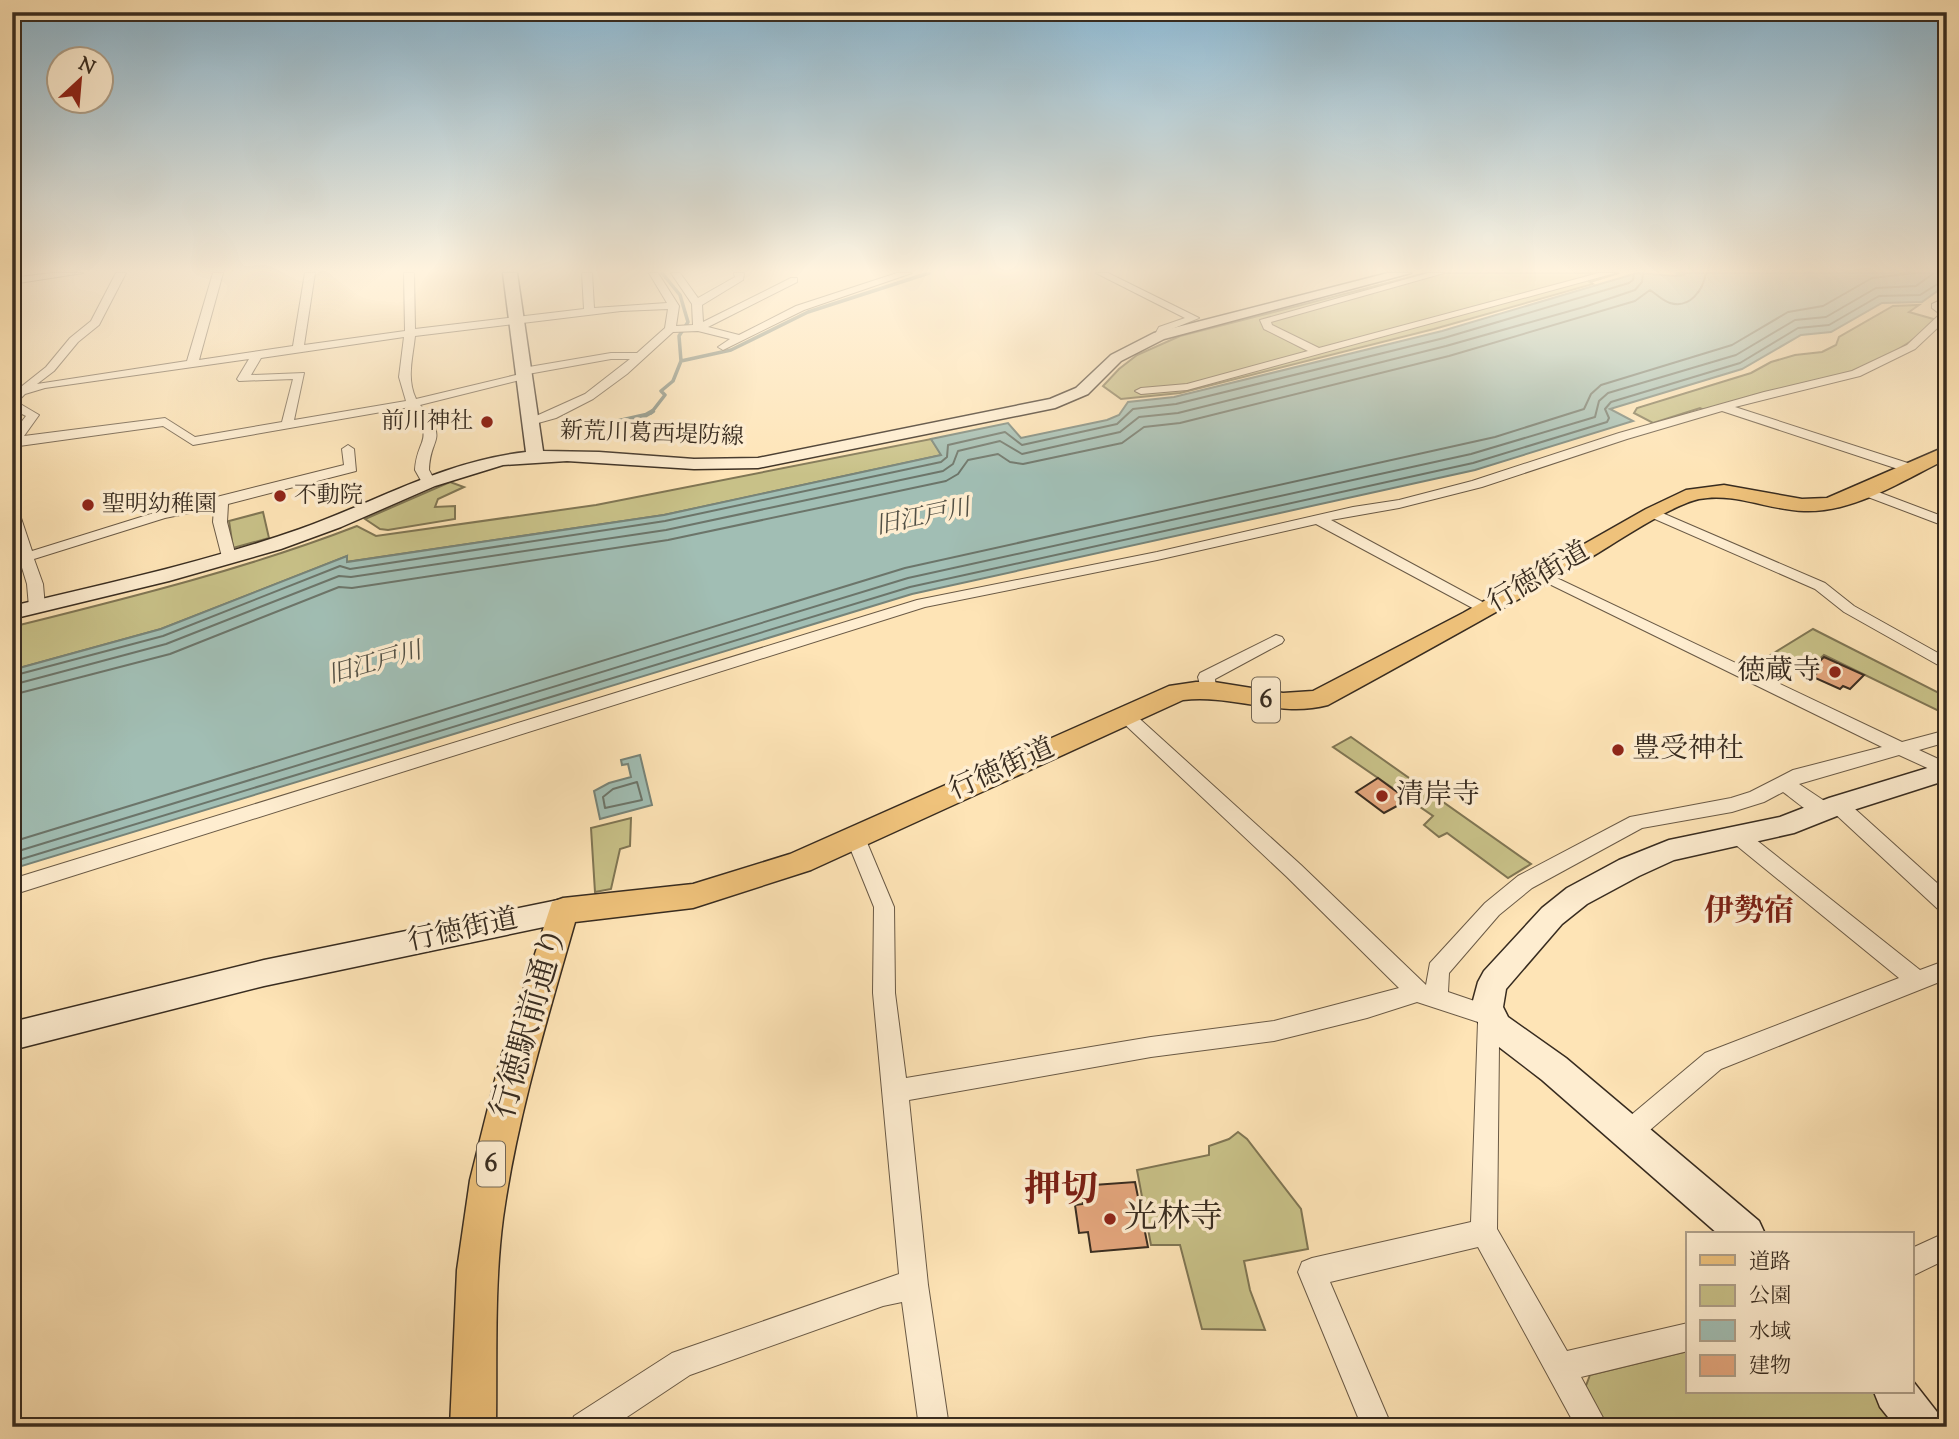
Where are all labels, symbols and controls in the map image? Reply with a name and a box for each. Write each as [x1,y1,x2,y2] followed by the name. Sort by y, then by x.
[46,46,116,116] north arrow
[74,52,99,82] text: N
[381,406,473,439] place label: 前川神社
[479,414,495,430] marker: 前川神社
[559,415,745,455] street label: 新荒川葛西堤防線
[294,480,363,513] place label: 不動院
[272,488,288,504] marker: 不動院
[102,489,217,522] place label: 聖明幼稚園
[873,491,976,545] water label: 旧江戸川
[80,497,96,513] marker: 聖明幼稚園
[1480,533,1598,623] street label: 行徳街道
[324,634,429,694] water label: 旧江戸川
[1737,652,1821,692] place label: 徳蔵寺
[1827,664,1843,680] marker: 徳蔵寺
[1252,678,1280,722] road number: 6
[943,729,1061,811] street label: 行徳街道
[1632,730,1744,770] place label: 豊受神社
[1610,742,1626,758] marker: 豊受神社
[1396,776,1480,816] place label: 清岸寺
[1374,788,1390,804] marker: 清岸寺
[1704,891,1794,934] district label: 伊勢宿
[404,900,522,962] street label: 行徳街道
[481,921,581,1125] street label: 行徳駅前通り
[477,1142,505,1186] road number: 6
[1024,1165,1098,1219] district label: 押切
[1124,1195,1223,1243] place label: 光林寺
[1102,1211,1118,1227] marker: 光林寺
[1686,1232,1913,1394] legend
[1749,1248,1791,1278] text: 道路
[1749,1282,1791,1312] text: 公園
[1749,1318,1791,1348] text: 水域
[1749,1352,1791,1382] text: 建物

